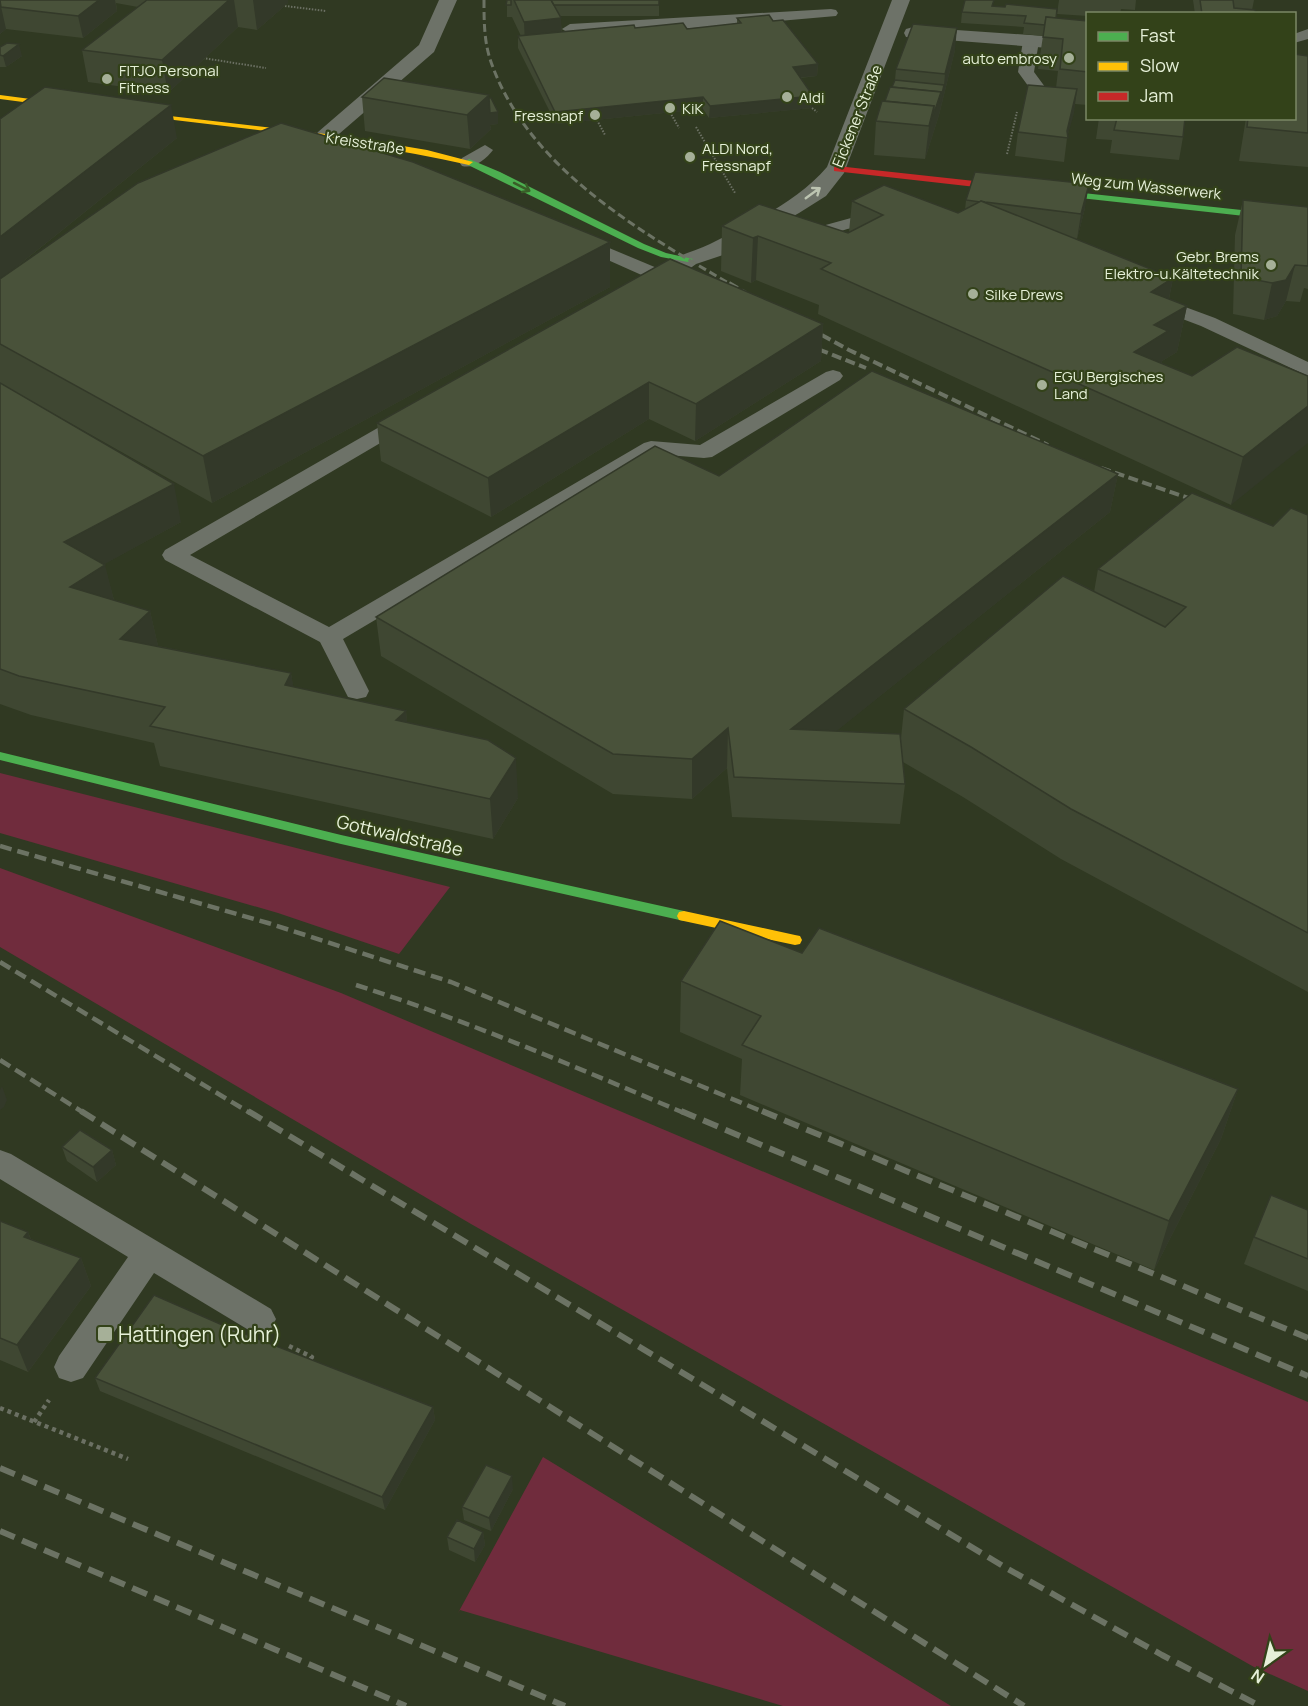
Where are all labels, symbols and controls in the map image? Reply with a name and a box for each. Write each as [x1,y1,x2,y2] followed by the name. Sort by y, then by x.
[1086,12,1296,120] legend
[1140,23,1175,47] text: Fast
[962,48,1057,69] place label: auto embrosy
[1062,51,1076,65] marker: auto embrosy
[1140,53,1180,77] text: Slow
[119,60,219,98] place label: FITJO Personal Fitness
[827,61,887,170] street label: Eickener Straße
[100,72,114,86] marker: FITJO Personal Fitness
[1140,83,1174,107] text: Jam
[799,87,824,108] place label: Aldi
[780,90,794,104] marker: Aldi
[682,98,703,119] place label: KiK
[663,101,677,115] marker: KiK
[514,105,584,126] place label: Fressnapf
[588,108,602,122] marker: Fressnapf
[324,126,406,160] street label: Kreisstraße
[702,138,773,176] place label: ALDI Nord, Fressnapf
[683,150,697,164] marker: ALDI Nord, Fressnapf
[1070,168,1223,204] street label: Weg zum Wasserwerk
[512,181,530,193] one-way arrow
[805,187,821,200] one-way arrow
[1105,246,1260,284] place label: Gebr. Brems Elektro-u.Kältetechnik
[1264,258,1278,272] marker: Gebr. Brems Elektro-u.Kältetechnik
[985,284,1063,305] place label: Silke Drews
[966,287,980,301] marker: Silke Drews
[1054,366,1164,404] place label: EGU Bergisches Land
[1035,378,1049,392] marker: EGU Bergisches Land
[334,809,466,861] street label: Gottwaldstraße
[118,1320,281,1348] place label: Hattingen (Ruhr)
[96,1325,114,1343] marker: Hattingen (Ruhr)
[1236,1634,1296,1694] north arrow
[1247,1664,1269,1689] text: N

